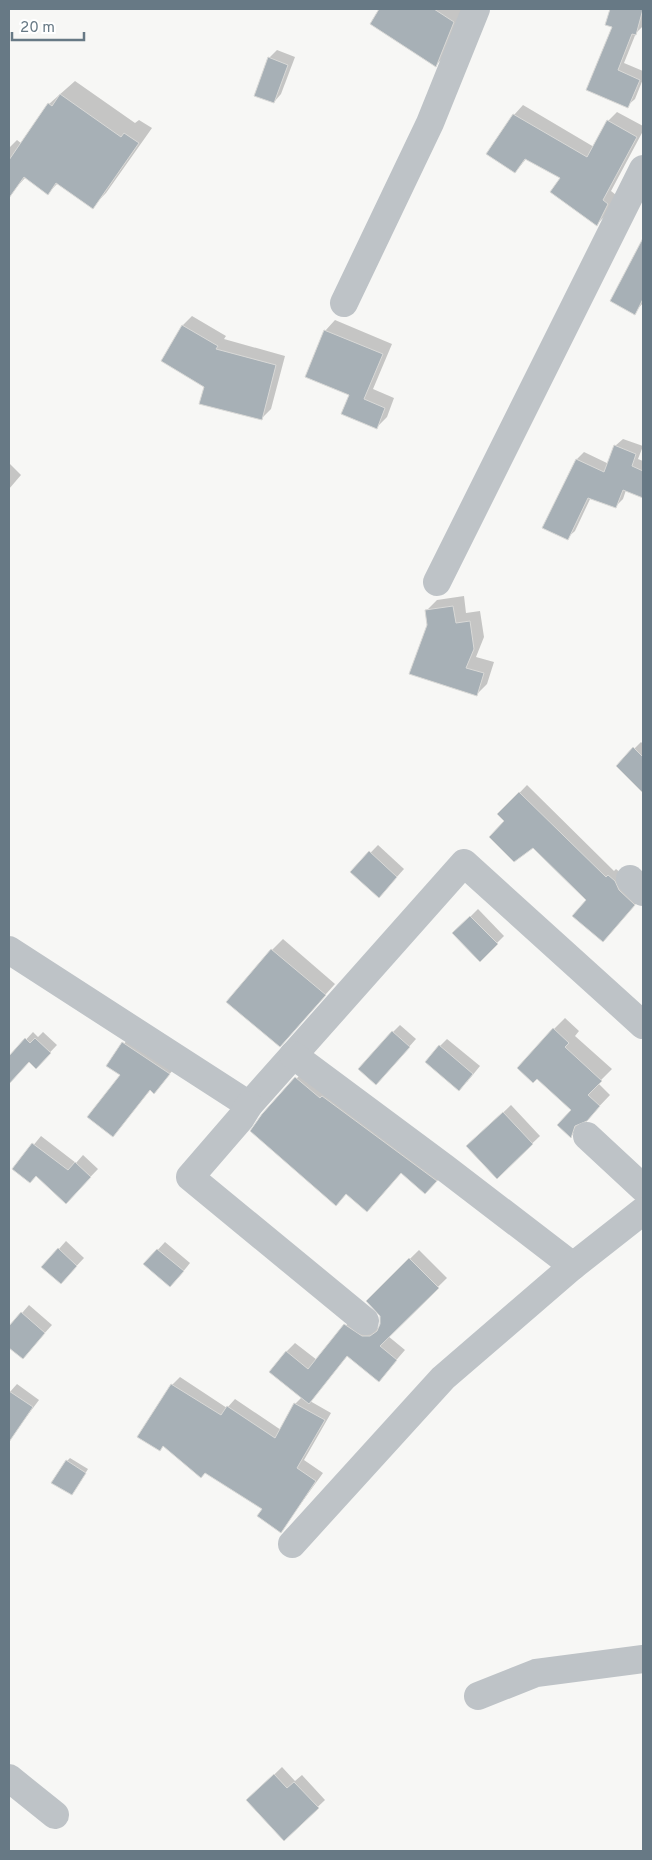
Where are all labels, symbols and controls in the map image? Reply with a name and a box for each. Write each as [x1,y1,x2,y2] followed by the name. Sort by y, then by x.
[12,10,85,42] scale bar
[20,19,55,38] text: 20 m

